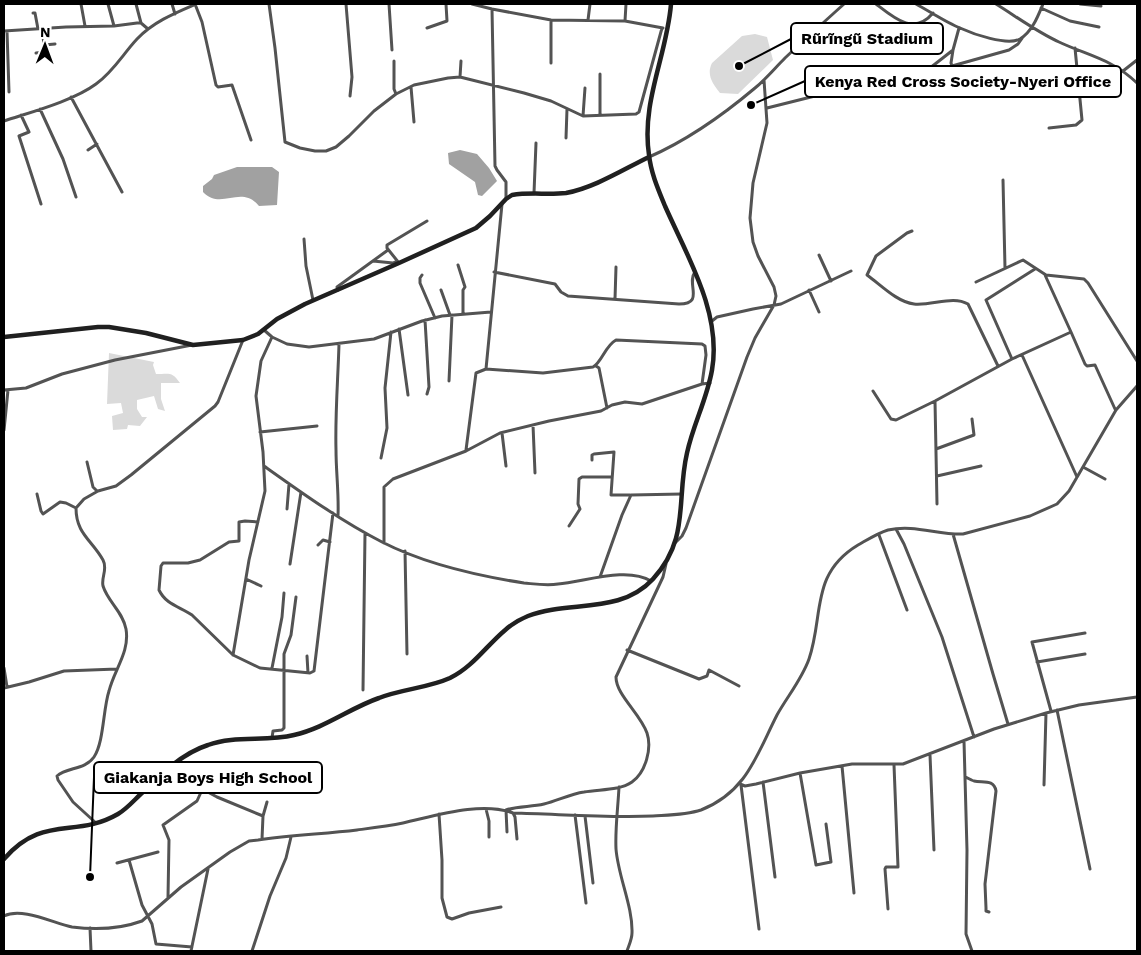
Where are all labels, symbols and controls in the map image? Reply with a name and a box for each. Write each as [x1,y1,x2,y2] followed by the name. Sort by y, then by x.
[20,20,70,70] north arrow
[791,23,943,54] callout: Rũrĩngũ Stadium
[40,24,51,40] text: N
[801,29,933,48] text: Rũrĩngũ Stadium
[805,66,1121,97] callout: Kenya Red Cross Society-Nyeri Office
[815,72,1111,91] text: Kenya Red Cross Society-Nyeri Office
[94,762,322,793] callout: Giakanja Boys High School
[104,768,313,787] text: Giakanja Boys High School

